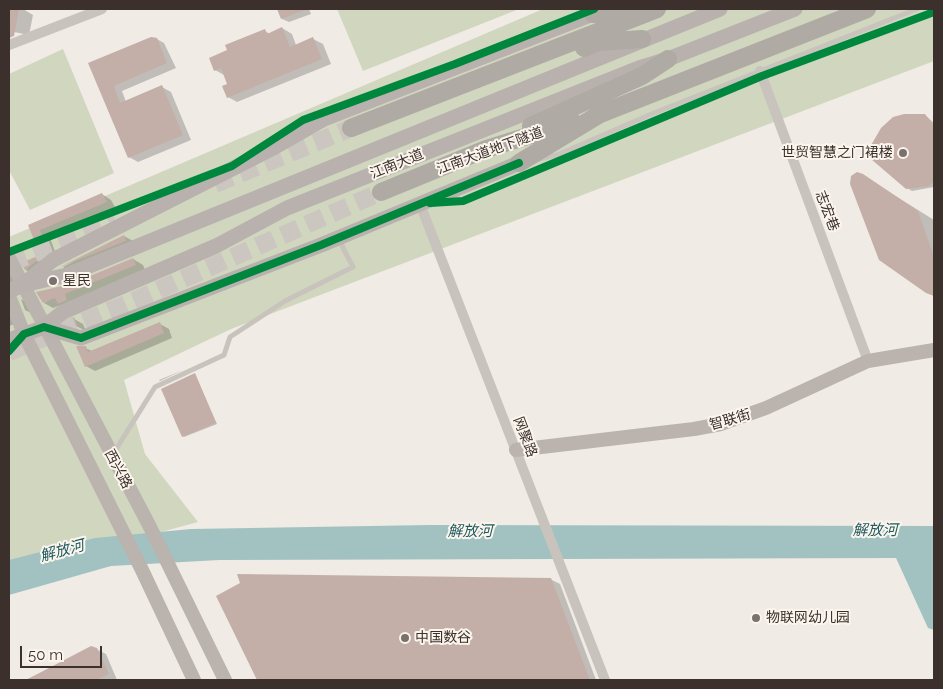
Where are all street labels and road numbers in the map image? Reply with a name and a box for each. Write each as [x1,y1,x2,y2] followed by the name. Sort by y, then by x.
[435,124,545,178] street label: 江南大道地下隧道
[368,146,426,182] street label: 江南大道
[812,188,842,234] street label: 志宏巷
[707,406,753,434] street label: 智联街
[510,414,540,460] street label: 网聚路
[101,447,135,491] street label: 西兴路

